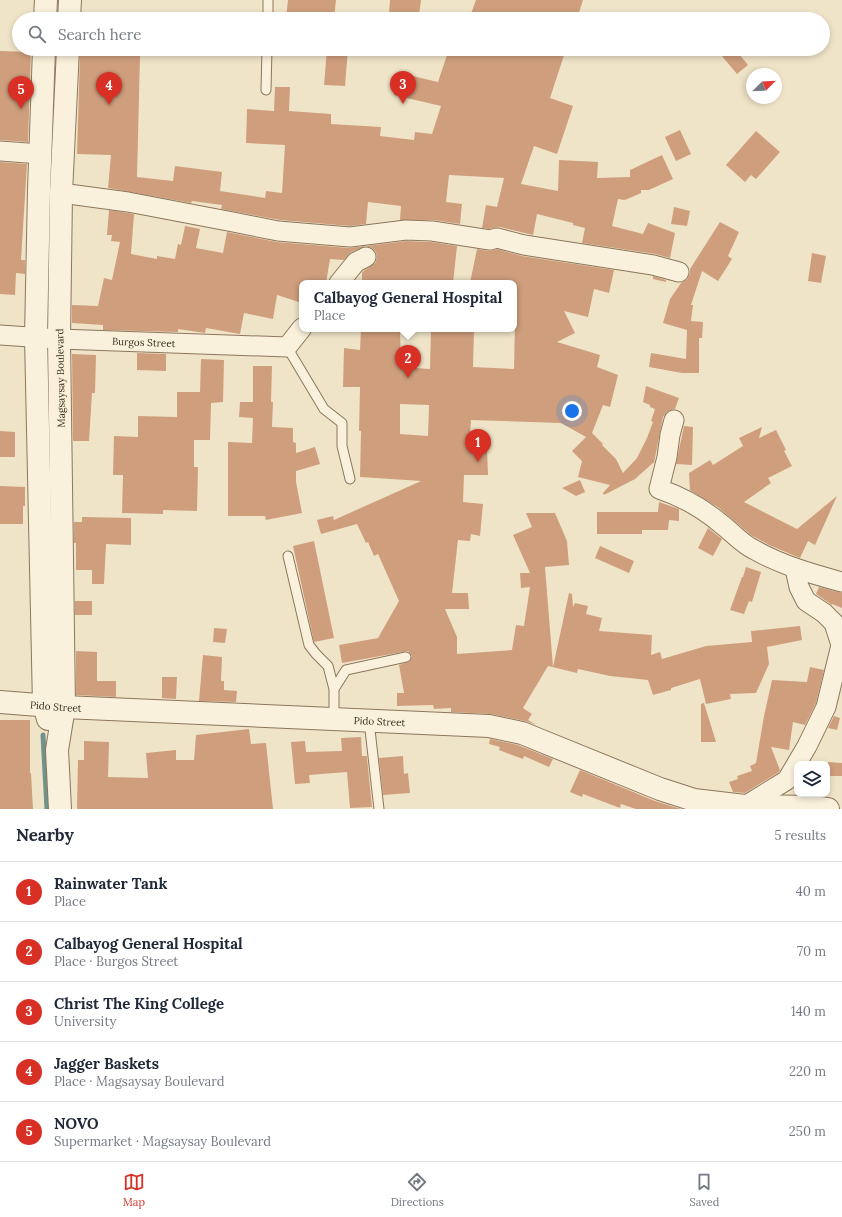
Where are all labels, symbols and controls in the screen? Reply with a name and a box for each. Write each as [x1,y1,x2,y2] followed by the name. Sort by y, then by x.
[12,12,830,56] search box
[26,23,48,45] icon: search
[58,25,141,44] text: Search here
[746,68,782,104] north arrow
[390,71,416,104] pin: 3
[96,72,122,105] pin: 4
[8,76,34,109] pin: 5
[299,280,517,332] popup
[314,288,502,307] text: Calbayog General Hospital
[314,307,346,324] text: Place
[53,328,68,428] street label: Magsaysay Boulevard
[112,335,176,350] street label: Burgos Street
[395,345,421,378] pin: 2
[562,401,582,421] your location
[465,429,491,462] pin: 1
[29,698,82,715] street label: Pido Street
[353,714,406,729] street label: Pido Street
[794,761,830,797] map controls
[794,761,830,797] button: layers
[16,824,74,846] text: Nearby
[775,827,826,844] text: 5 results
[54,874,167,893] text: Rainwater Tank
[26,883,32,900] text: 1
[796,883,826,900] text: 40 m
[54,893,86,910] text: Place
[54,934,243,953] text: Calbayog General Hospital
[26,943,32,960] text: 2
[797,943,826,960] text: 70 m
[54,953,178,970] text: Place · Burgos Street
[54,994,224,1013] text: Christ The King College
[25,1003,33,1020] text: 3
[791,1003,826,1020] text: 140 m
[54,1013,116,1030] text: University
[54,1054,159,1073] text: Jagger Baskets
[25,1063,33,1080] text: 4
[789,1063,826,1080] text: 220 m
[54,1073,225,1090] text: Place · Magsaysay Boulevard
[54,1114,98,1133] text: NOVO
[25,1123,33,1140] text: 5
[789,1123,826,1140] text: 250 m
[54,1133,271,1150] text: Supermarket · Magsaysay Boulevard
[123,1171,145,1209] tab: Map
[391,1171,444,1209] tab: Directions
[689,1171,719,1209] tab: Saved

